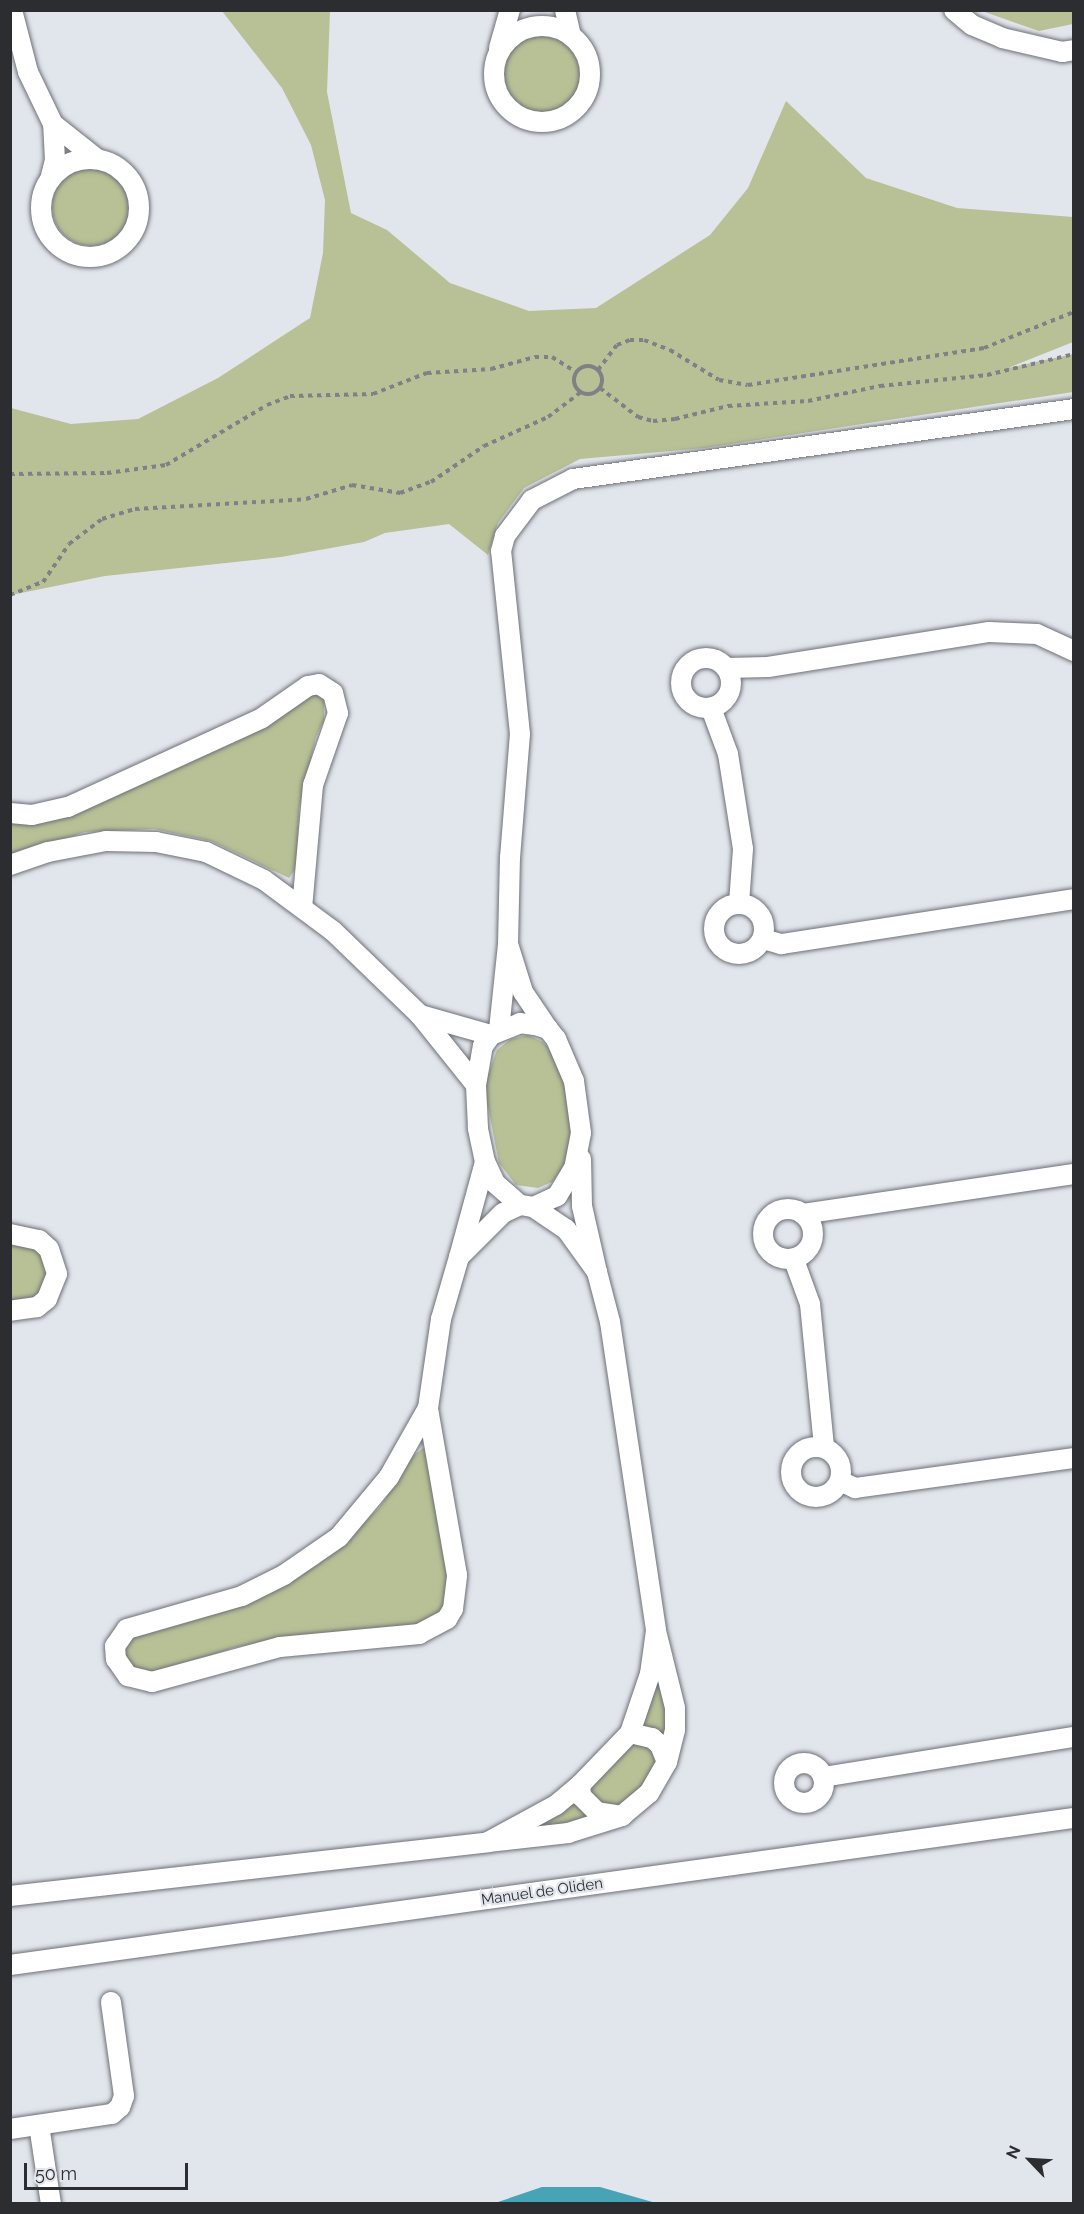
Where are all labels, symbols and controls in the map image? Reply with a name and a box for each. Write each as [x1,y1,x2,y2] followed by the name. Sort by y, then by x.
[480,1875,604,1909] street label: Manuel de Oliden
[1000,2130,1060,2190] north arrow
[1002,2143,1024,2162] text: N
[27,2151,190,2189] scale bar
[35,2163,77,2184] text: 50 m

